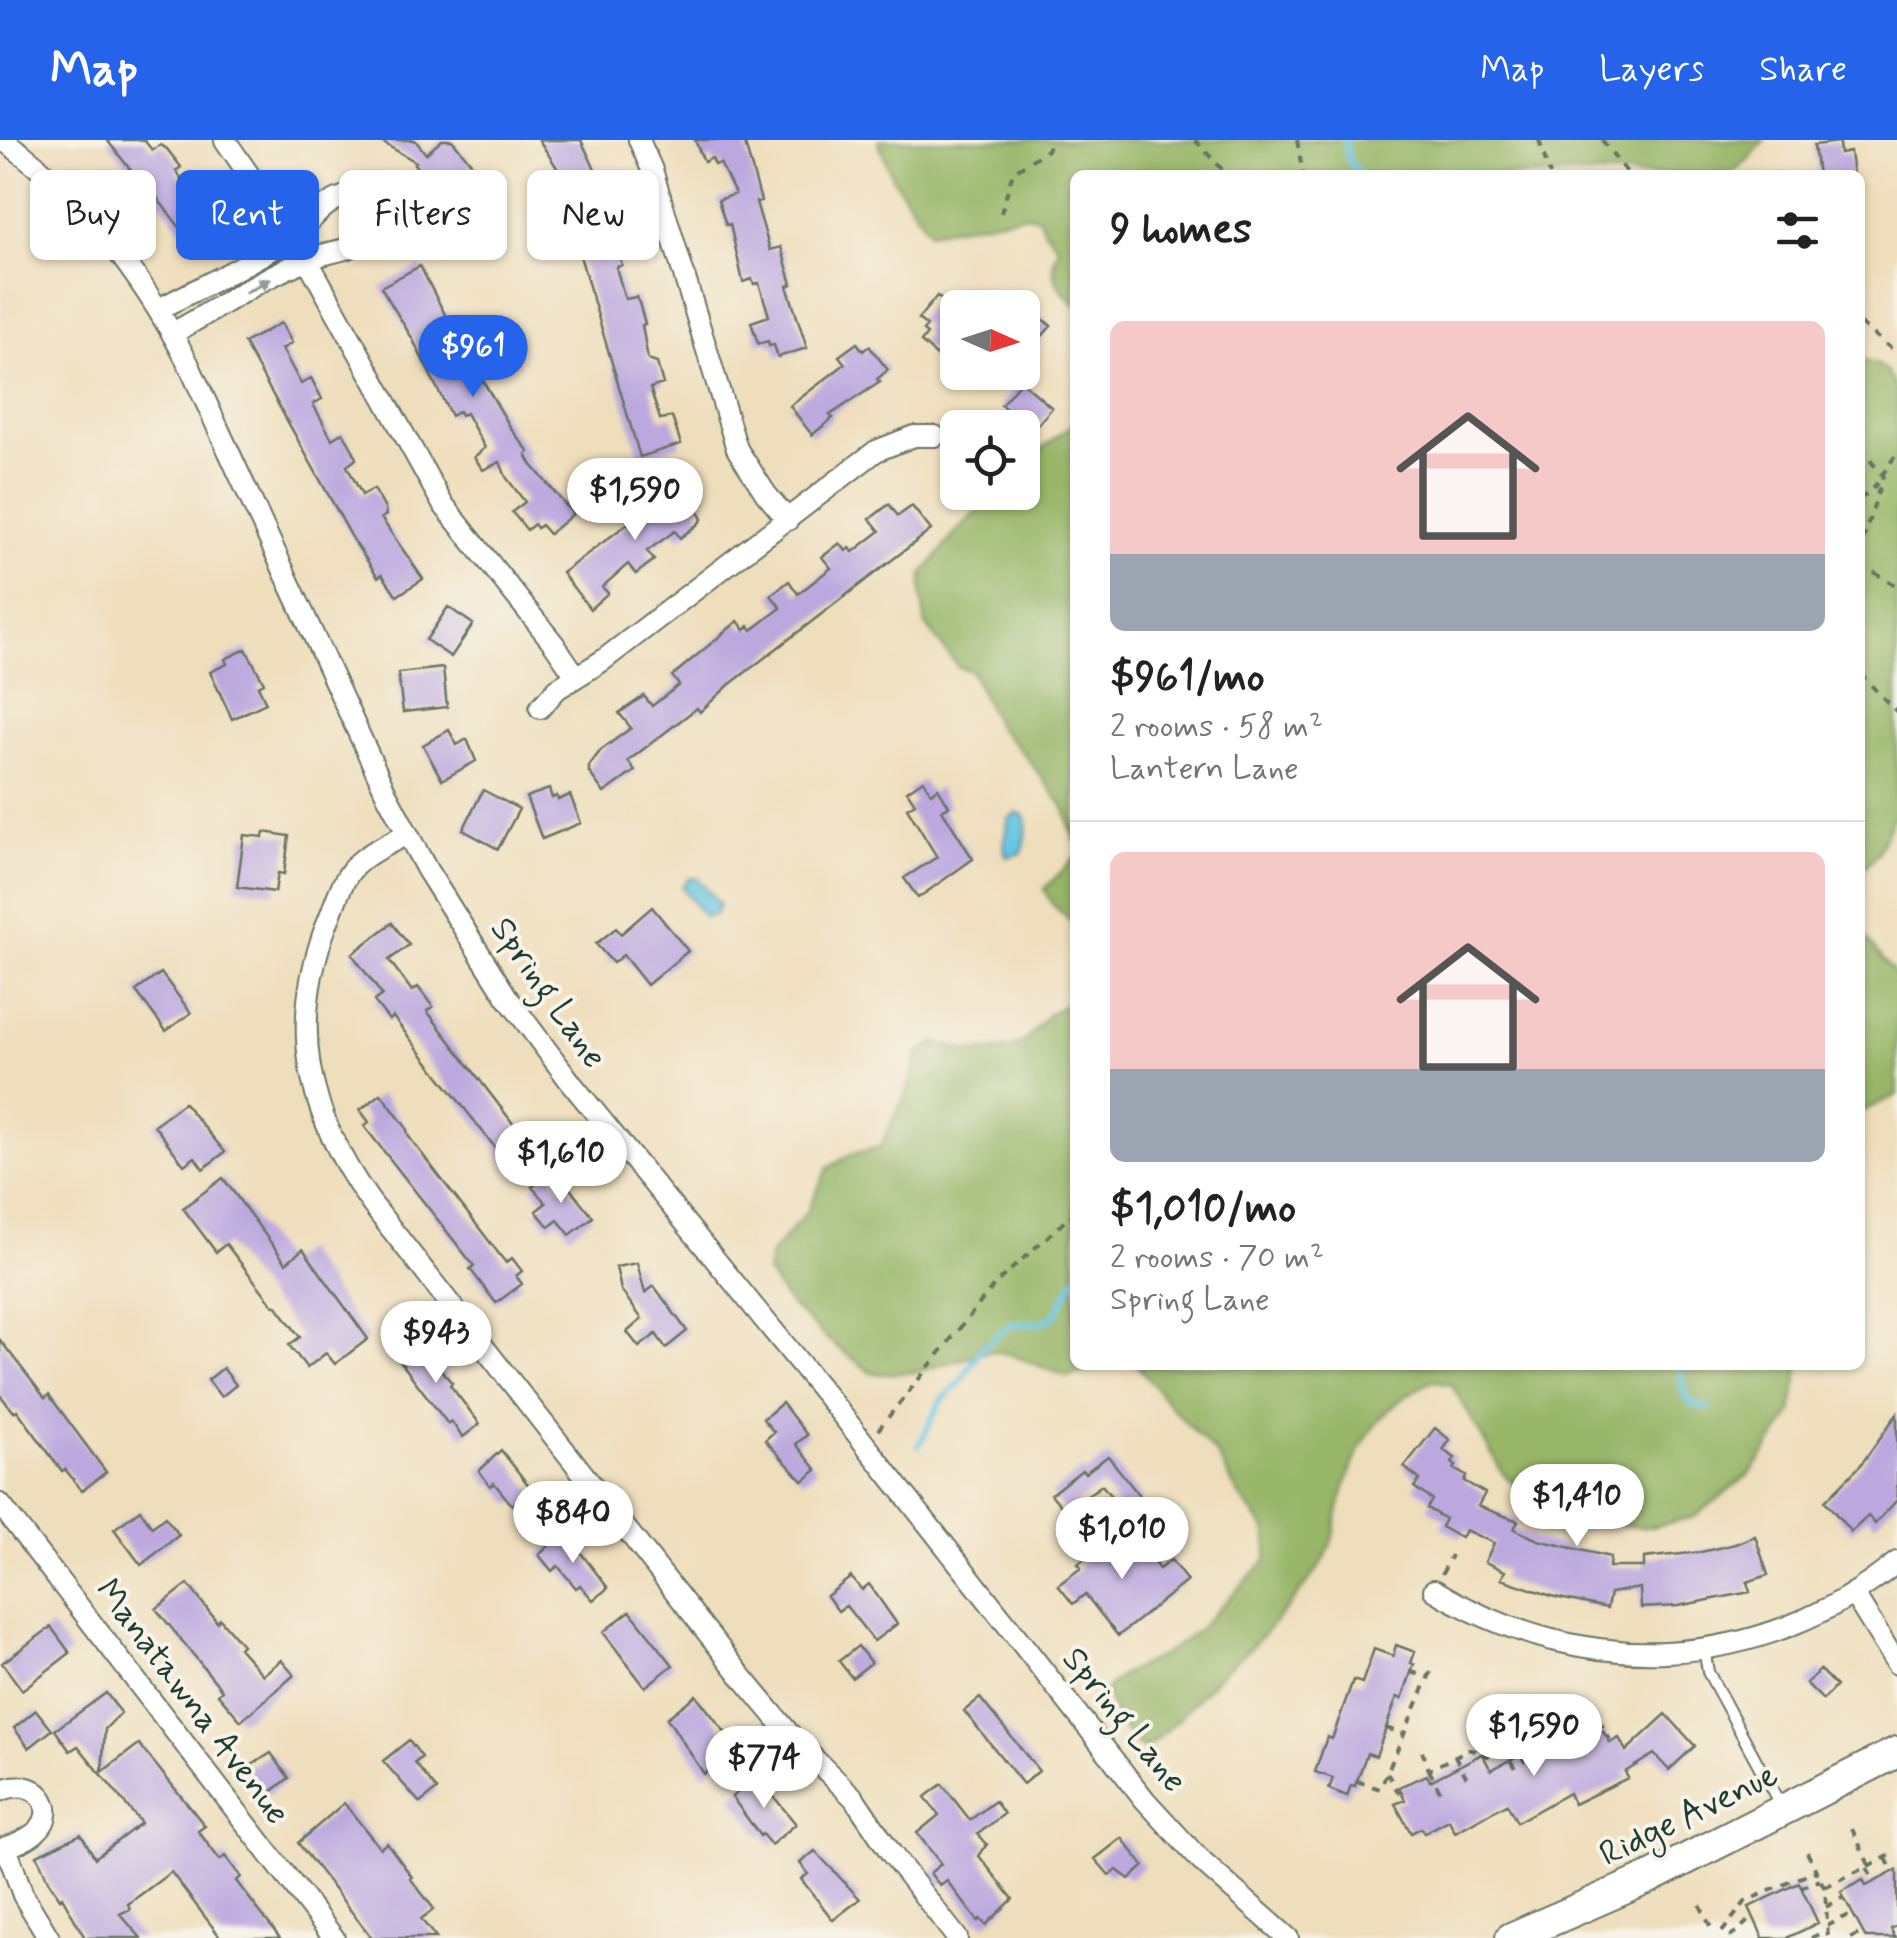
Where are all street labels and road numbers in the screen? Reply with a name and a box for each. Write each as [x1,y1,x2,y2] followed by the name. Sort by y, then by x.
[476,908,617,1080] street label: Spring Lane
[84,1570,300,1834] street label: Manatawna Avenue
[1048,1638,1197,1805] street label: Spring Lane
[1592,1752,1787,1881] street label: Ridge Avenue

